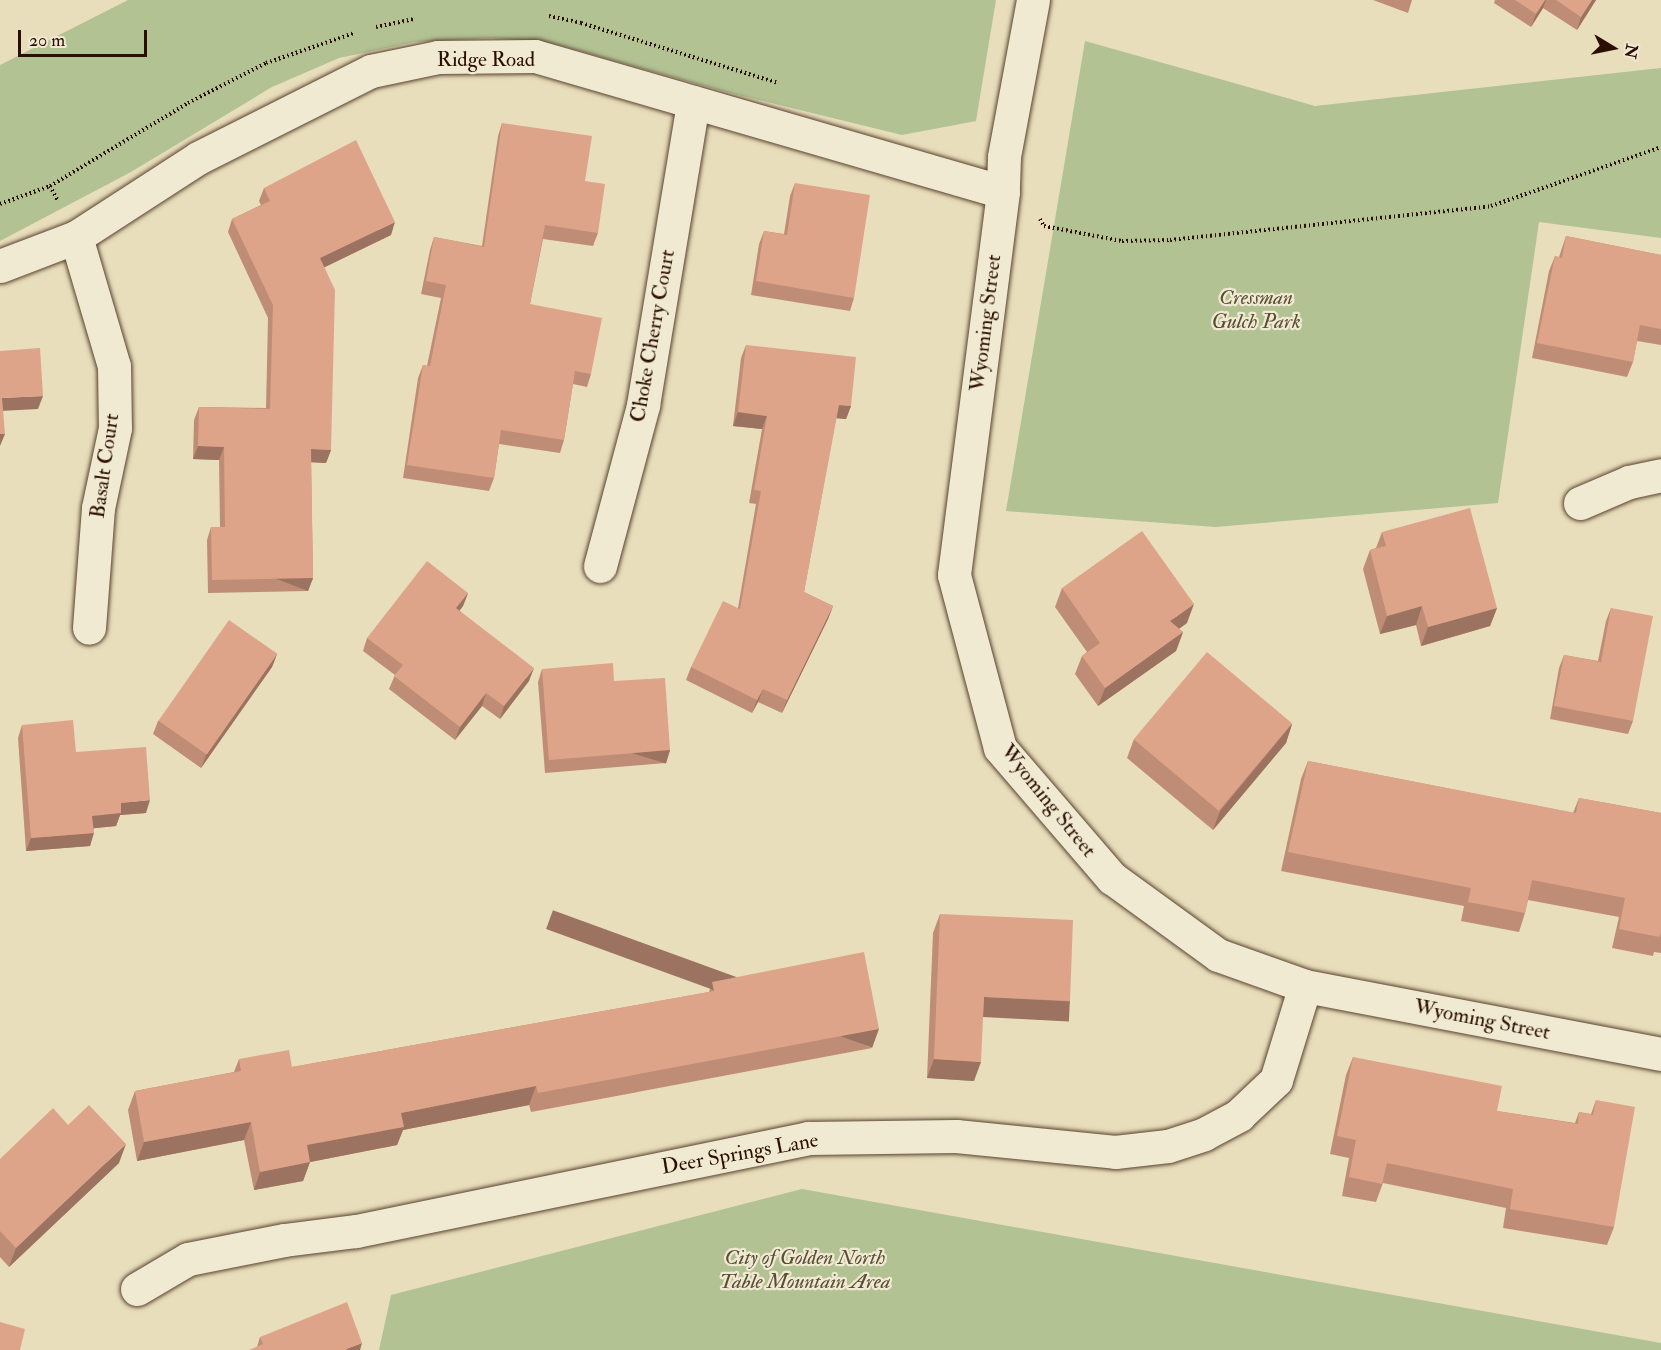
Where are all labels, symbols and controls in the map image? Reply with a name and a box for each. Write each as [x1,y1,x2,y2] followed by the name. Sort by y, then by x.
[21,18,150,56] scale bar
[1583,18,1643,78] north arrow
[29,29,65,52] text: 20 m
[1620,42,1642,60] text: N
[437,47,535,73] street label: Ridge Road
[625,248,681,424] street label: Choke Cherry Court
[965,253,1007,393] street label: Wyoming Street
[1211,285,1301,335] park label: Cressman Gulch Park
[85,412,125,520] street label: Basalt Court
[995,740,1101,862] street label: Wyoming Street
[1412,994,1552,1046] street label: Wyoming Street
[660,1128,820,1180] street label: Deer Springs Lane
[719,1245,891,1295] park label: City of Golden North Table Mountain Area

